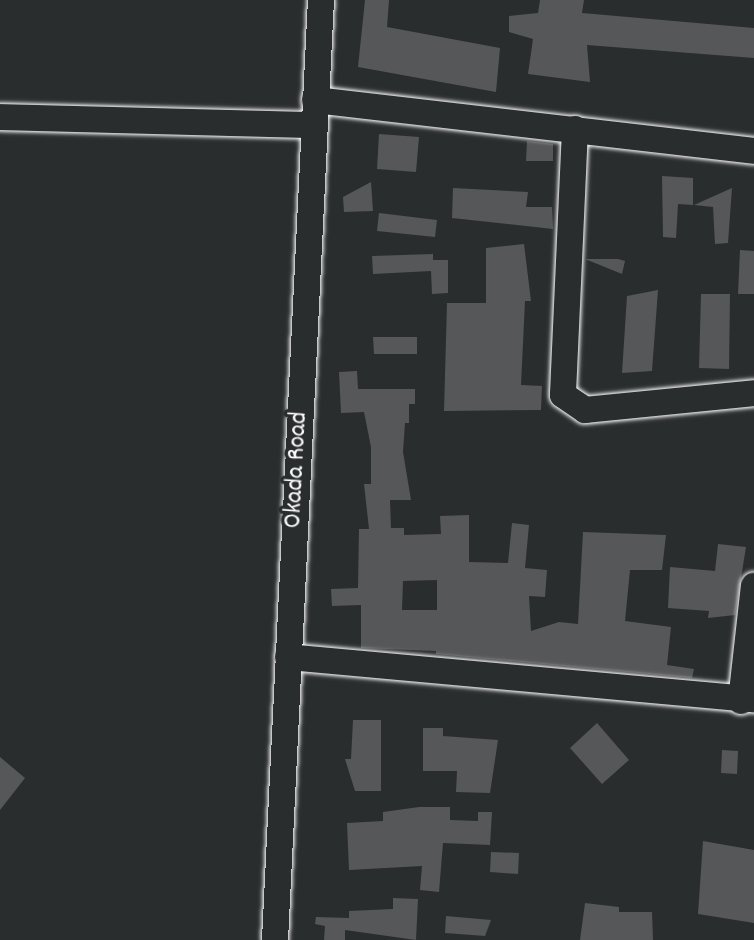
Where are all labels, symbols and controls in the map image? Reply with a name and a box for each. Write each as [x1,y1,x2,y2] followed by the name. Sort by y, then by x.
[278,411,316,529] street label: Okada Road

